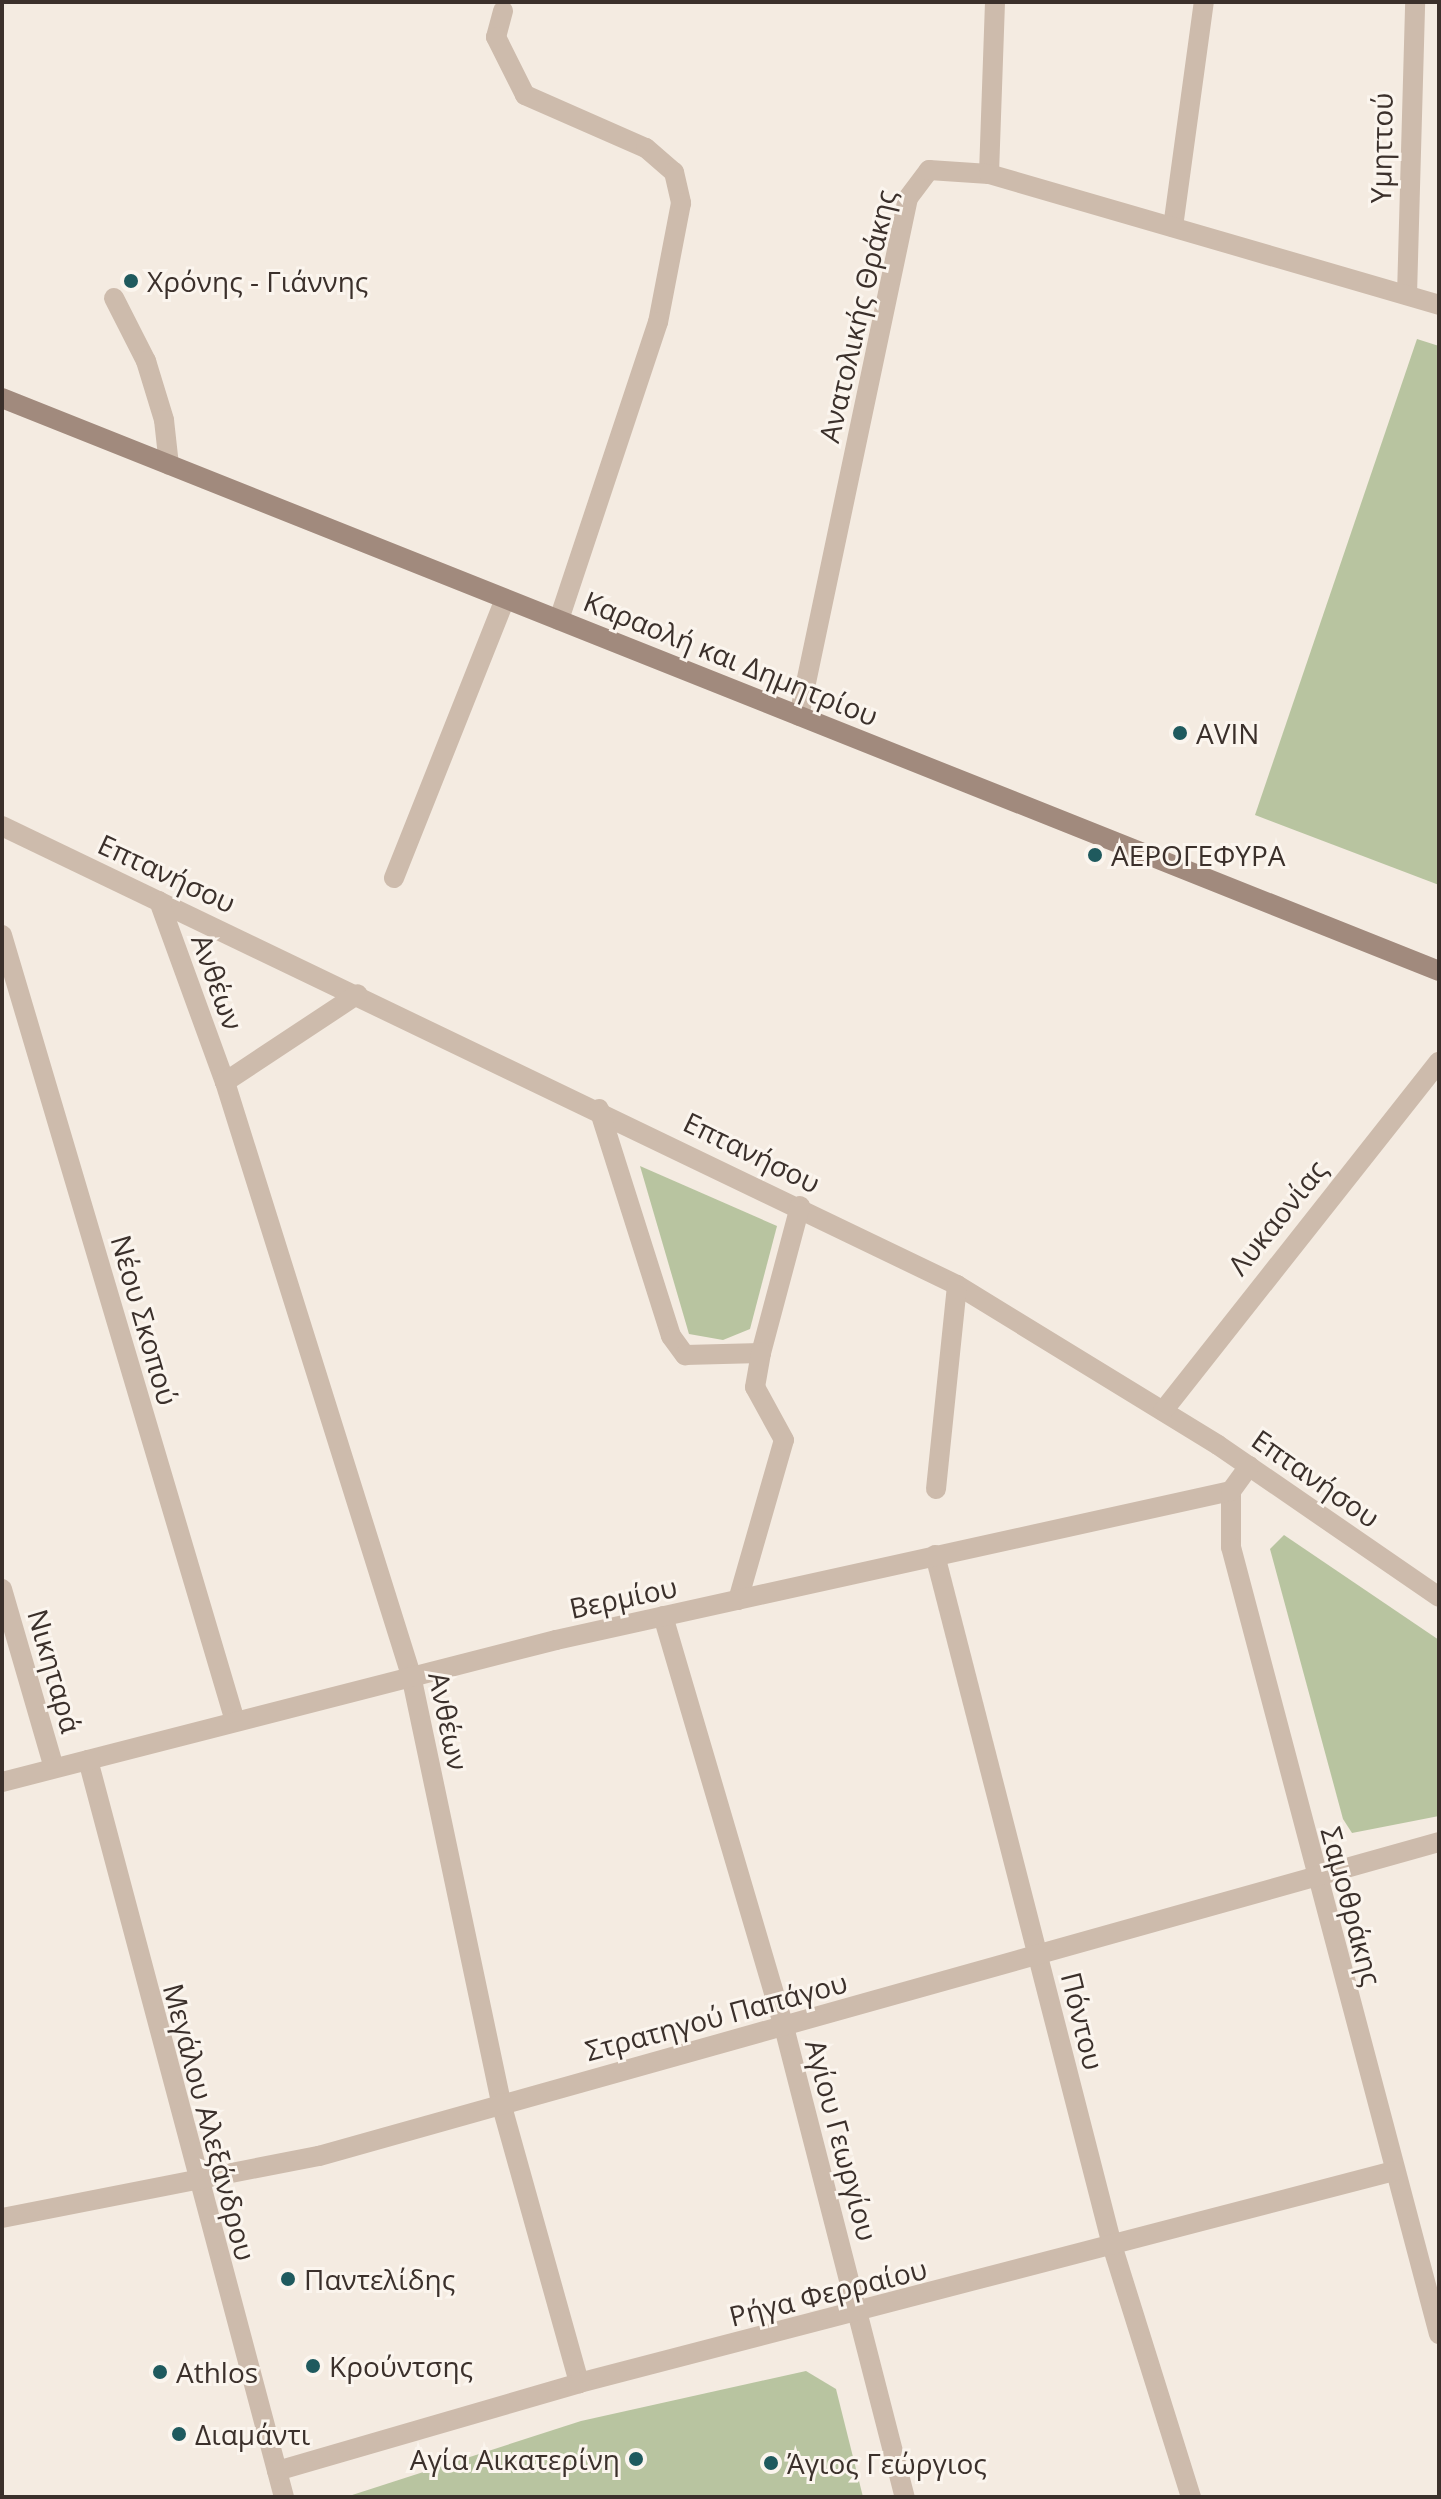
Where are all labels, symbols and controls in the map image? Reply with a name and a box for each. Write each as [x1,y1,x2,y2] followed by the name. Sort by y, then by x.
[1363,92,1399,204] street label: Υμηττού
[812,186,902,446] street label: Ανατολικής Θράκης
[147,264,368,298] place label: Χρόνης - Γιάννης
[122,272,140,290] marker: Χρόνης - Γιάννης
[579,584,883,732] street label: Καραολή και Δημητρίου
[1196,716,1259,750] place label: AVIN
[1171,724,1189,742] marker: AVIN
[93,827,241,919] street label: Επτανήσου
[1111,838,1286,872] place label: ΑΕΡΟΓΕΦΥΡΑ
[1086,846,1104,864] marker: ΑΕΡΟΓΕΦΥΡΑ
[185,929,251,1035] street label: Ανθέων
[678,1105,826,1199] street label: Επτανήσου
[1221,1153,1333,1281] street label: Λυκαονίας
[105,1231,185,1409] street label: Νέου Σκοπού
[1246,1422,1386,1534] street label: Επτανήσου
[566,1569,680,1625] street label: Βερμίου
[21,1605,89,1737] street label: Νικηταρά
[422,1669,476,1773] street label: Ανθέων
[1315,1823,1389,1989] street label: Σαμοθράκης
[581,1965,851,2067] street label: Στρατηγού Παπάγου
[1055,1969,1111,2073] street label: Πόντου
[157,1980,263,2264] street label: Μεγάλου Αλεξάνδρου
[799,2036,885,2244] street label: Αγίου Γεωργίου
[726,2251,930,2333] street label: Ρήγα Φερραίου
[304,2262,455,2296] place label: Παντελίδης
[279,2270,297,2288] marker: Παντελίδης
[329,2349,473,2383] place label: Κρούντσης
[176,2355,258,2389] place label: Athlos
[304,2357,322,2375] marker: Κρούντσης
[151,2363,169,2381] marker: Athlos
[195,2417,310,2451] place label: Διαμάντι
[170,2425,188,2443] marker: Διαμάντι
[410,2442,620,2476] place label: Αγία Αικατερίνη
[787,2446,987,2480] place label: Άγιος Γεώργιος
[627,2450,645,2468] marker: Αγία Αικατερίνη
[762,2454,780,2472] marker: Άγιος Γεώργιος

